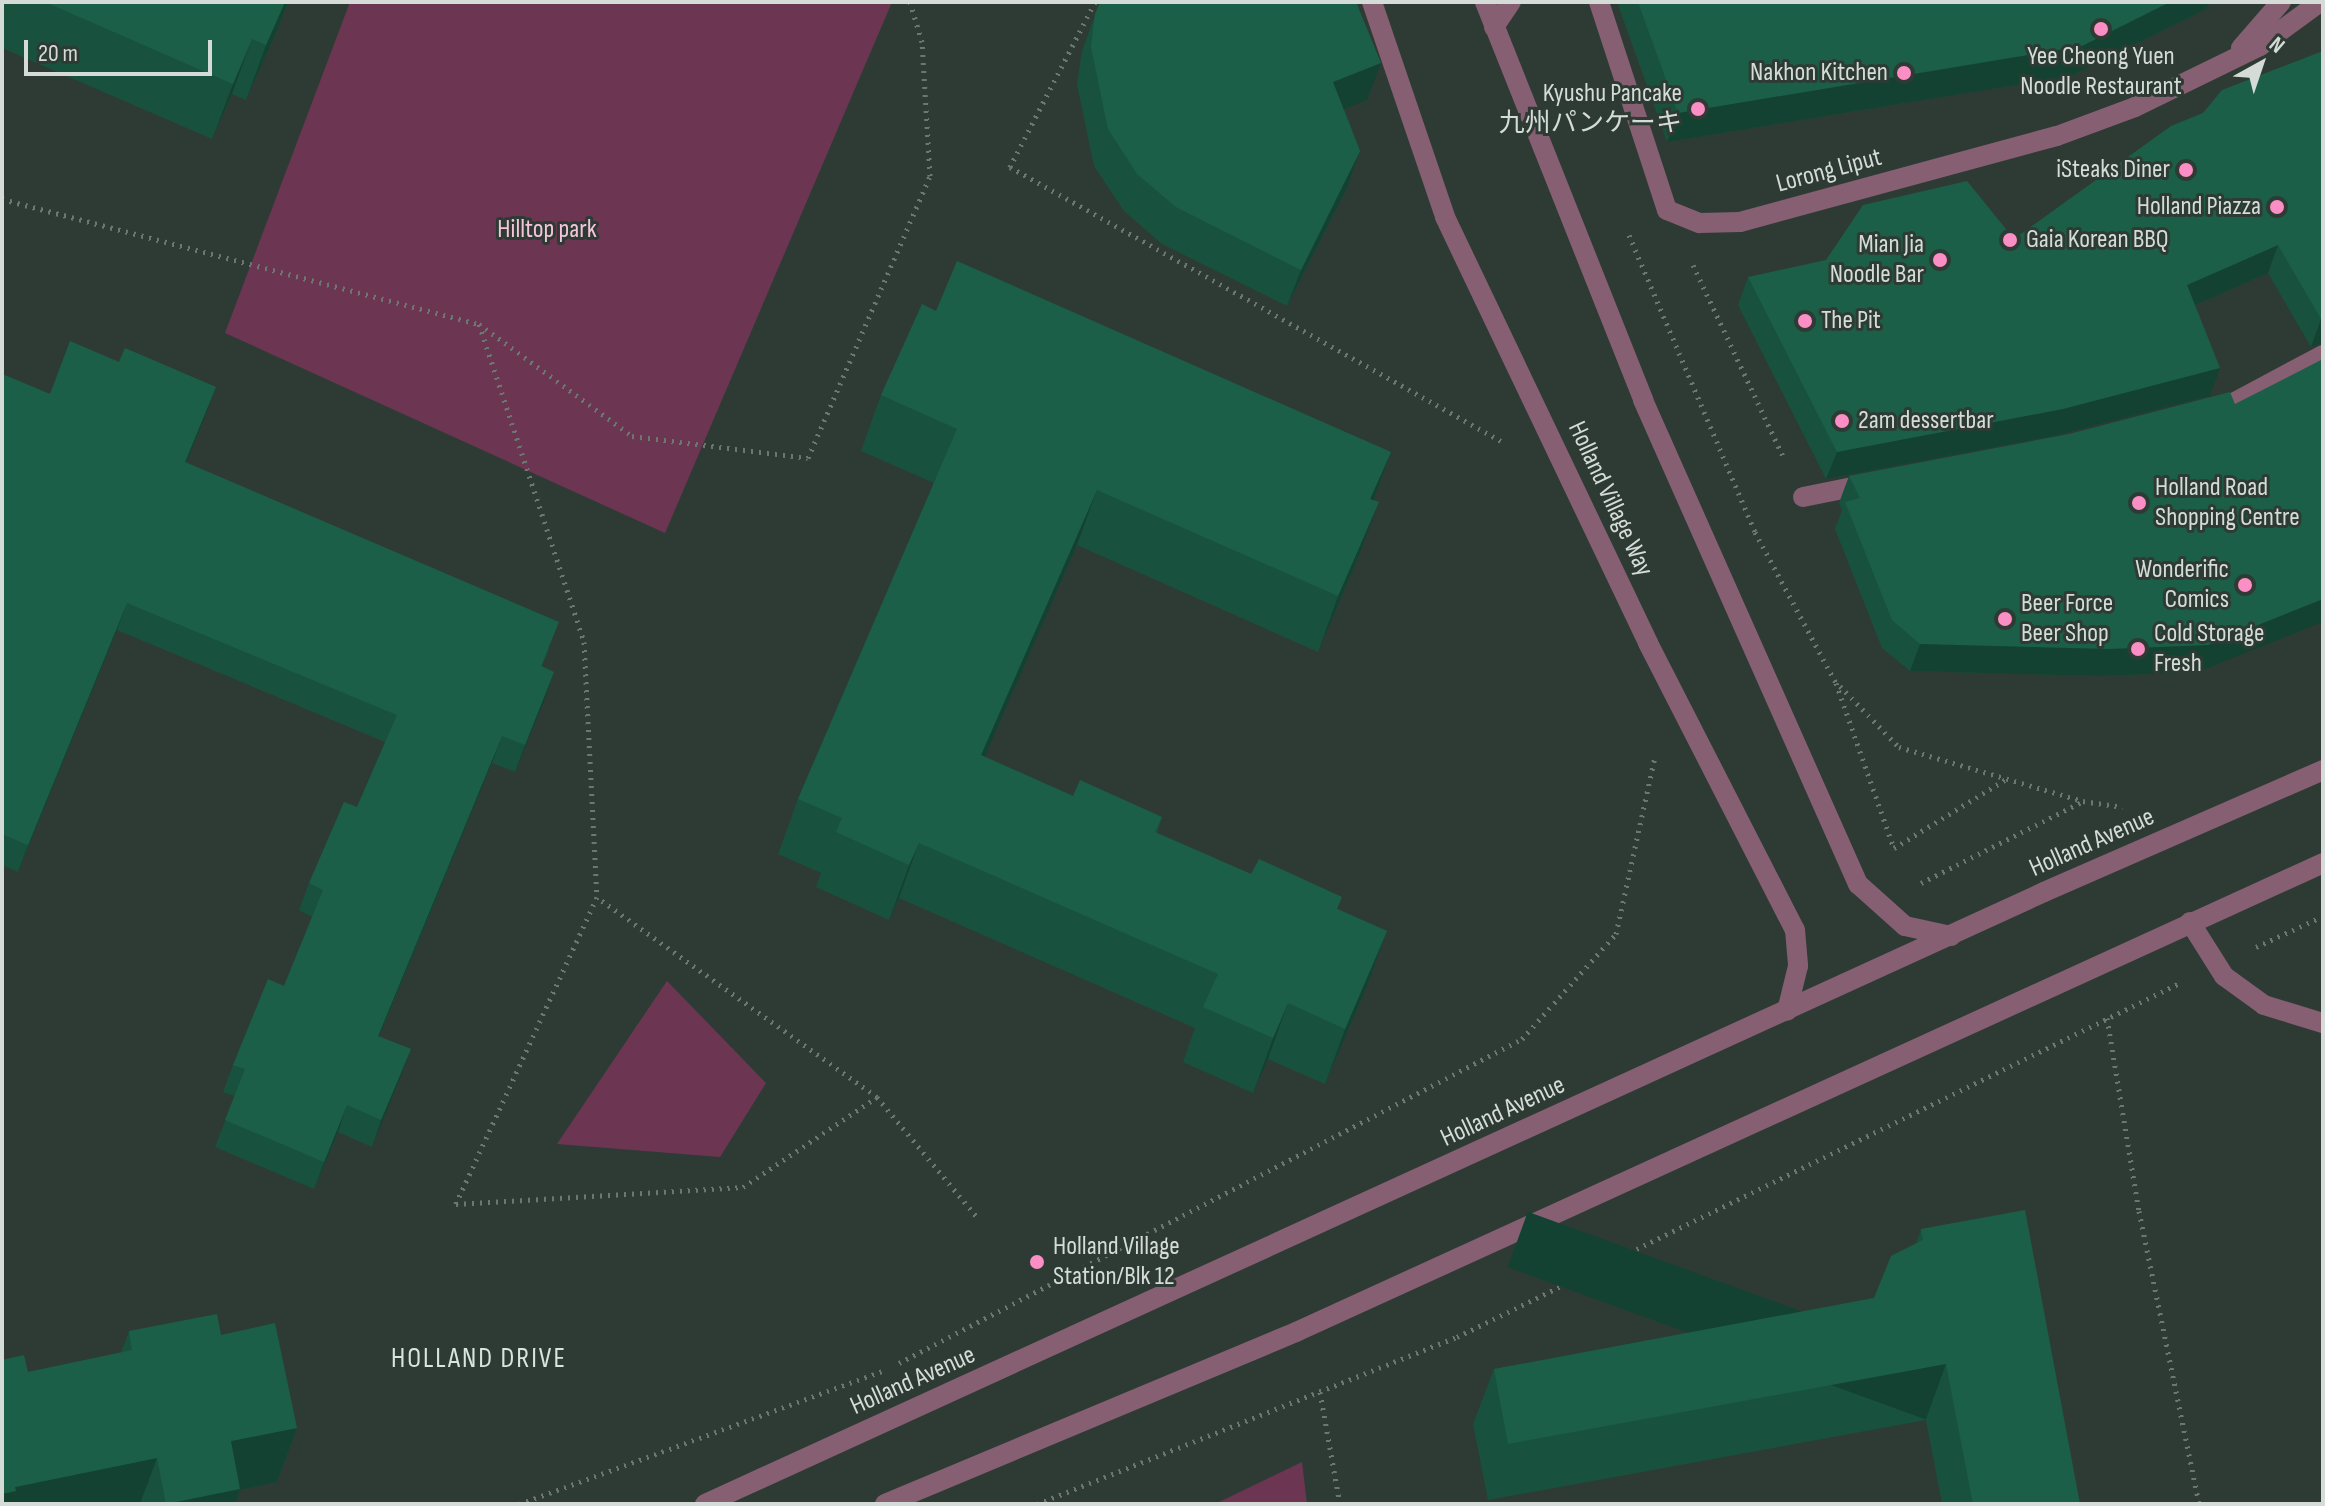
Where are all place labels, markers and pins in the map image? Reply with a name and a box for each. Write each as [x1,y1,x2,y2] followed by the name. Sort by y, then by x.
[2092,20,2110,38] marker: Yee Cheong Yuen Noodle Restaurant
[2020,41,2182,102] place label: Yee Cheong Yuen Noodle Restaurant
[1750,57,1888,89] place label: Nakhon Kitchen
[1895,64,1913,82] marker: Nakhon Kitchen
[1500,78,1682,140] place label: Kyushu Pancake 九州パンケーキ
[1689,100,1707,118] marker: Kyushu Pancake 九州パンケーキ
[2056,154,2170,186] place label: iSteaks Diner
[2177,161,2195,179] marker: iSteaks Diner
[2137,191,2261,223] place label: Holland Piazza
[2268,198,2286,216] marker: Holland Piazza
[2026,224,2169,256] place label: Gaia Korean BBQ
[1830,229,1924,290] place label: Mian Jia Noodle Bar
[2001,231,2019,249] marker: Gaia Korean BBQ
[1931,251,1949,269] marker: Mian Jia Noodle Bar
[1821,305,1881,337] place label: The Pit
[1796,312,1814,330] marker: The Pit
[1858,405,1994,437] place label: 2am dessertbar
[1833,412,1851,430] marker: 2am dessertbar
[2155,472,2300,534] place label: Holland Road Shopping Centre
[2130,494,2148,512] marker: Holland Road Shopping Centre
[2135,554,2229,616] place label: Wonderific Comics
[2236,576,2254,594] marker: Wonderific Comics
[2021,588,2113,650] place label: Beer Force Beer Shop
[1996,610,2014,628] marker: Beer Force Beer Shop
[2154,618,2264,680] place label: Cold Storage Fresh
[2129,640,2147,658] marker: Cold Storage Fresh
[1053,1231,1180,1292] place label: Holland Village Station/Blk 12
[1028,1253,1046,1271] marker: Holland Village Station/Blk 12

